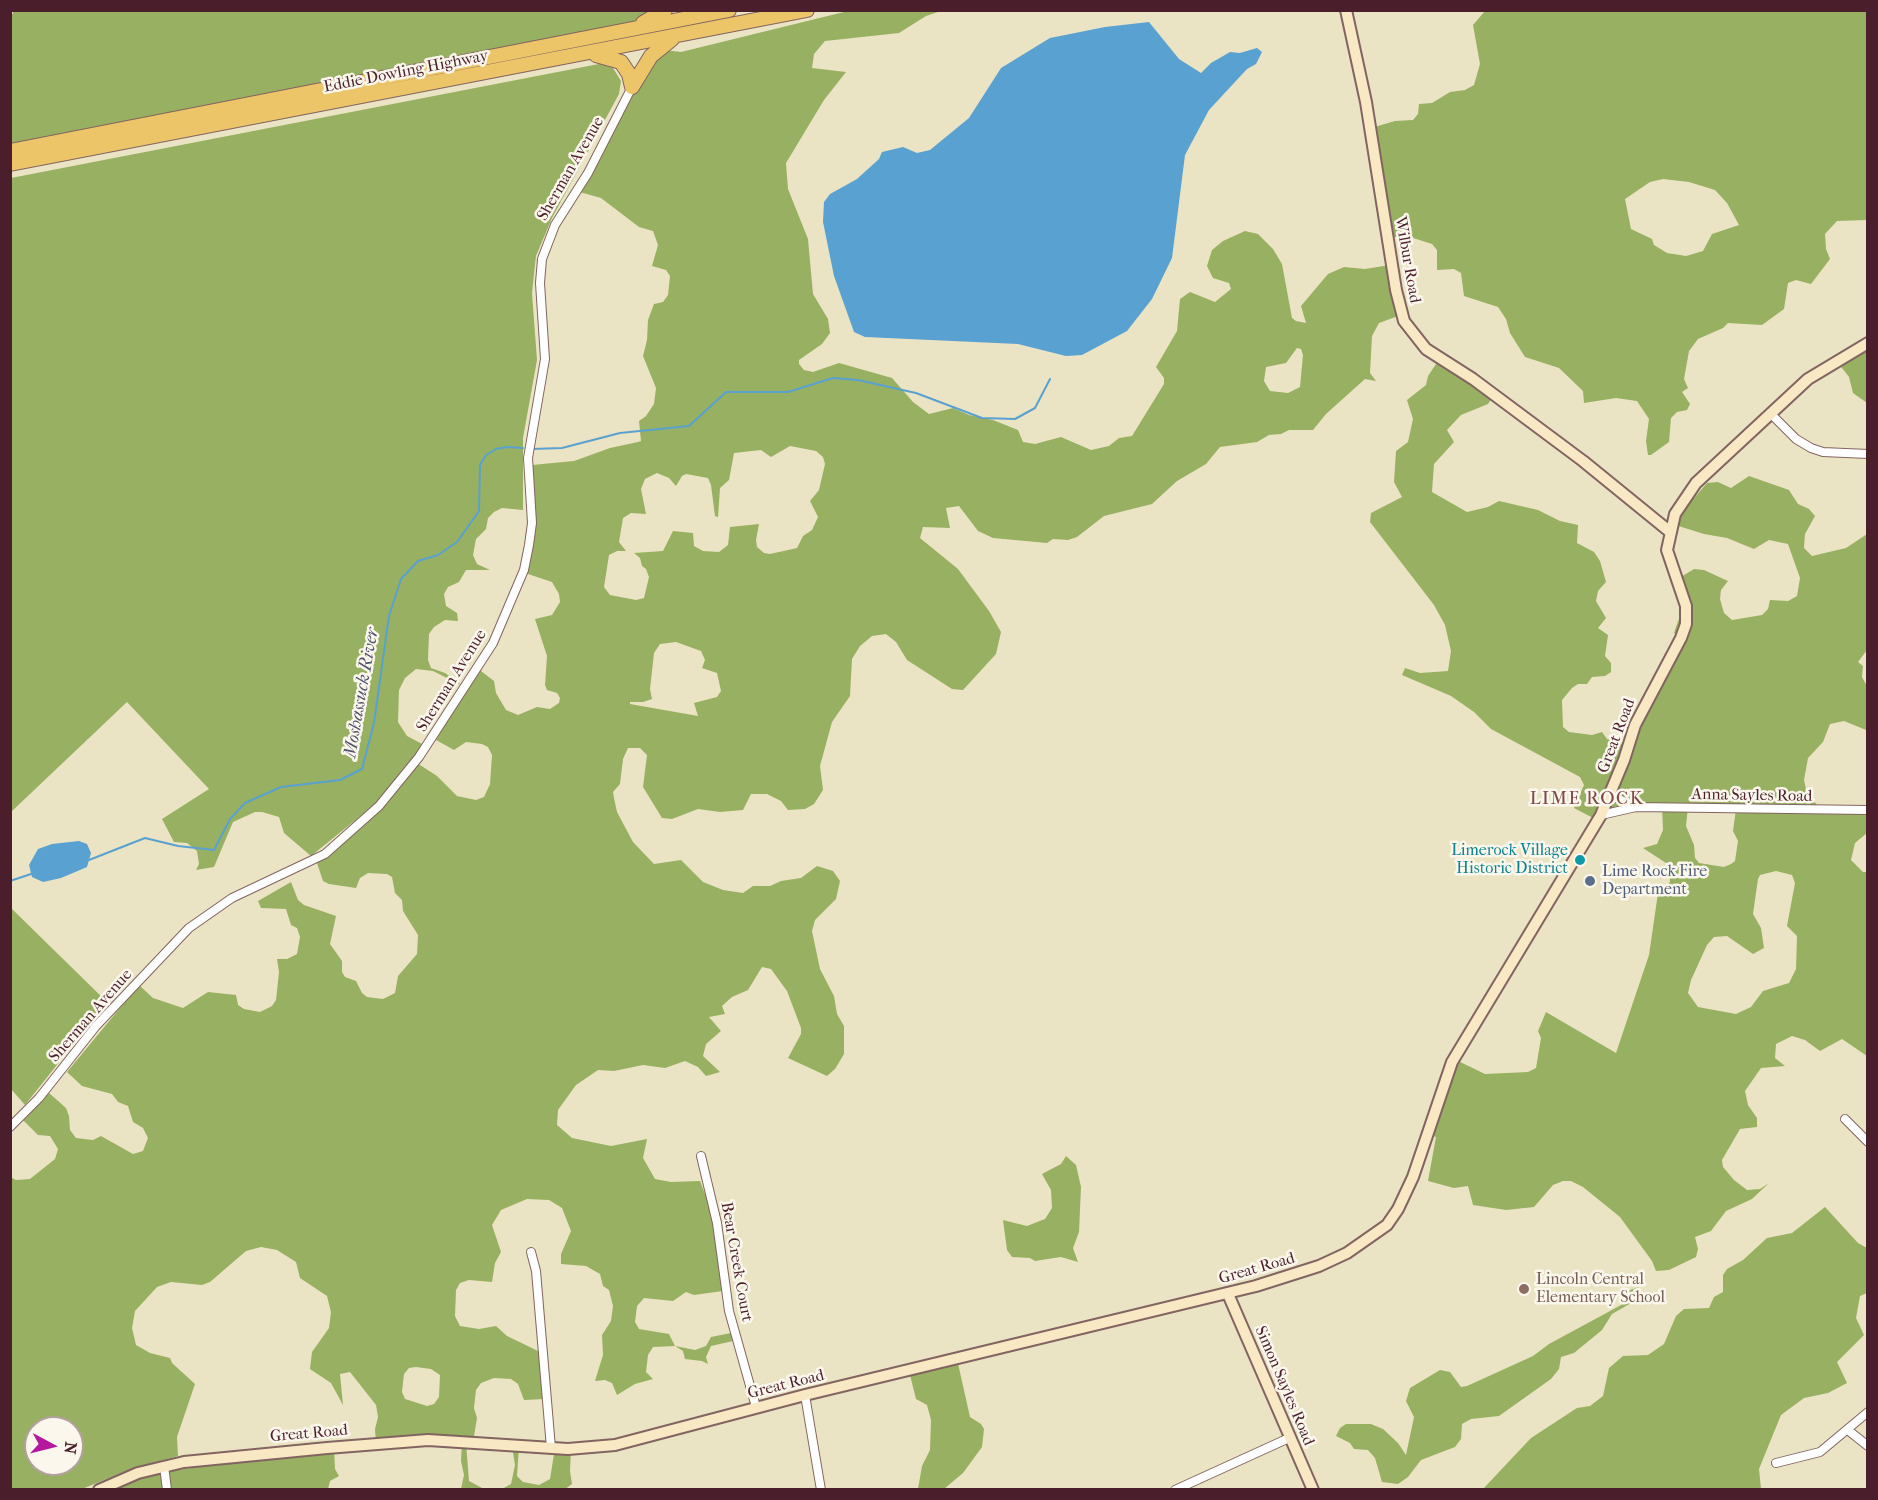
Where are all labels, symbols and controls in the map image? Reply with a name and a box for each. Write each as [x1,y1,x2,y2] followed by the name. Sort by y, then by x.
[322,47,490,97] street label: Eddie Dowling Highway
[533,114,609,224] street label: Sherman Avenue
[1390,215,1424,305] street label: Wilbur Road
[340,626,384,760] water label: Moshassuck River
[413,626,491,736] street label: Sherman Avenue
[1594,696,1640,776] street label: Great Road
[1691,785,1813,807] street label: Anna Sayles Road
[1530,789,1644,811] district label: LIME ROCK
[1451,841,1568,879] place label: Limerock Village Historic District
[1573,853,1587,867] marker: Limerock Village Historic District
[1602,862,1707,900] place label: Lime Rock Fire Department
[1583,874,1597,888] marker: Lime Rock Fire Department
[45,966,137,1066] street label: Sherman Avenue
[716,1201,756,1323] street label: Bear Creek Court
[1217,1249,1297,1289] street label: Great Road
[1536,1270,1665,1308] place label: Lincoln Central Elementary School
[1517,1282,1531,1296] marker: Lincoln Central Elementary School
[1250,1323,1318,1449] street label: Simon Sayles Road
[746,1366,826,1404] street label: Great Road
[24,1416,84,1476] north arrow
[269,1421,349,1447] street label: Great Road
[60,1441,81,1455] text: N

